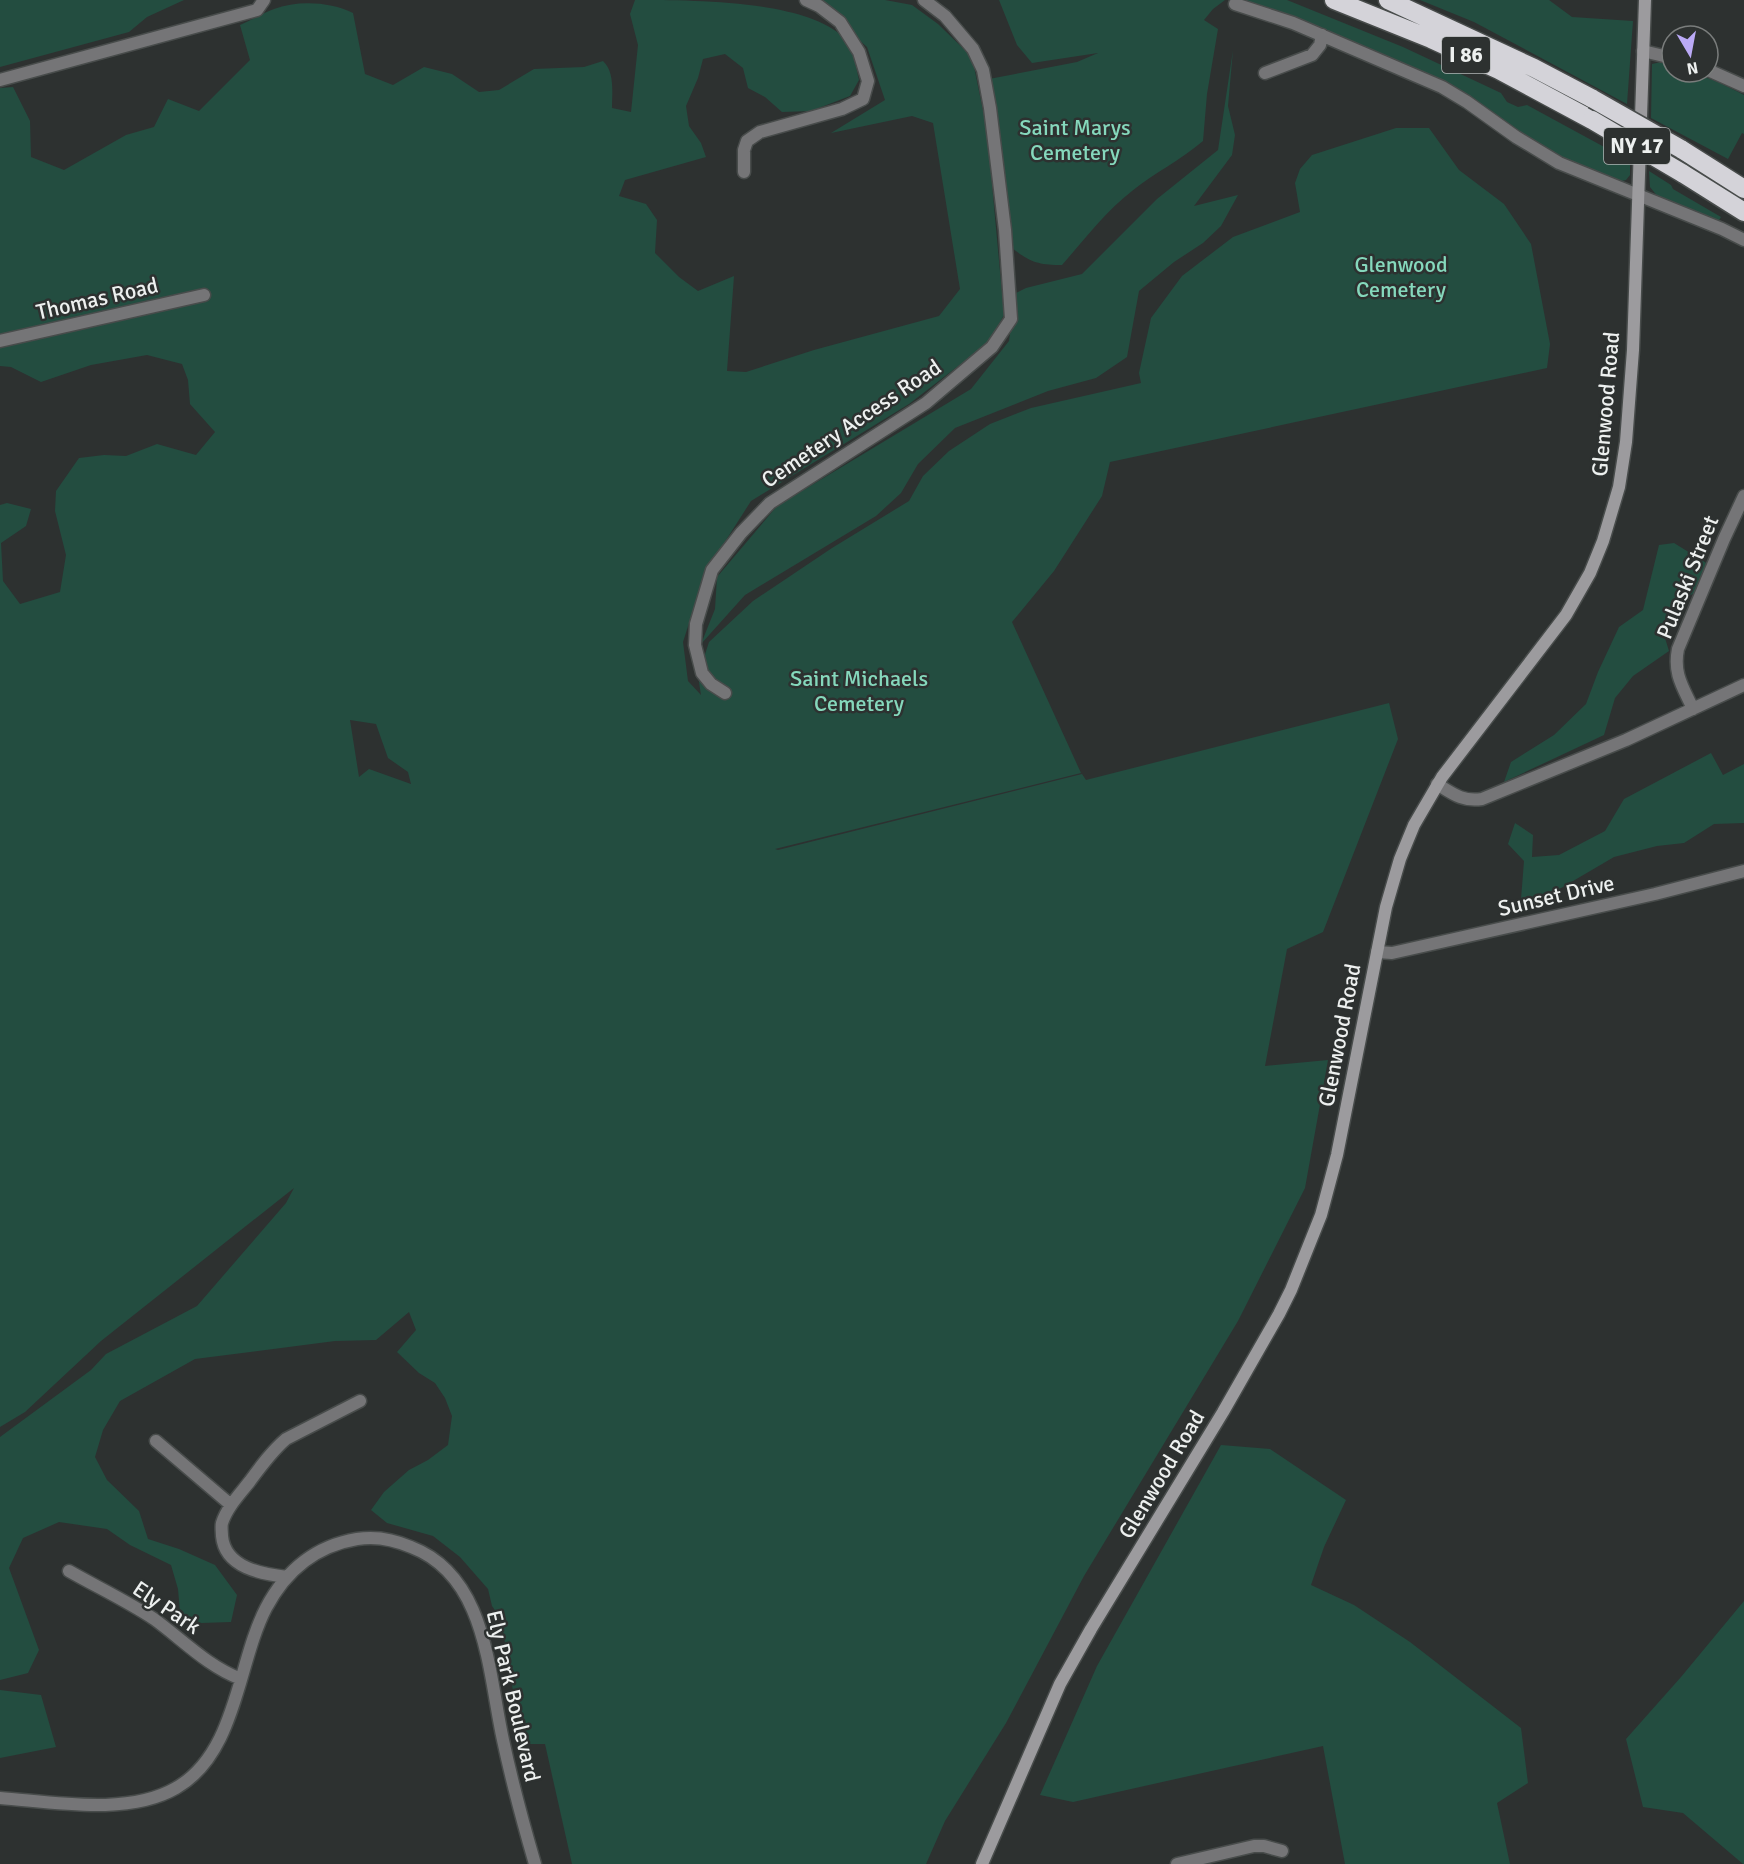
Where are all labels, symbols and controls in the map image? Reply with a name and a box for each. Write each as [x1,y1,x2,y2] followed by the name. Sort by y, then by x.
[1660,24,1720,84] north arrow
[1442,37,1490,73] road number: I 86
[1685,57,1700,79] text: N
[1019,114,1131,166] park label: Saint Marys Cemetery
[1604,128,1670,164] road number: NY 17
[1354,251,1448,303] park label: Glenwood Cemetery
[33,271,161,326] street label: Thomas Road
[1586,331,1625,478] street label: Glenwood Road
[756,353,946,494] street label: Cemetery Access Road
[1651,511,1725,643] street label: Pulaski Street
[790,665,928,717] park label: Saint Michaels Cemetery
[1495,869,1617,922] street label: Sunset Drive
[1312,961,1367,1109] street label: Glenwood Road
[1112,1405,1210,1543] street label: Glenwood Road
[128,1575,206,1640] street label: Ely Park
[481,1608,546,1785] street label: Ely Park Boulevard

